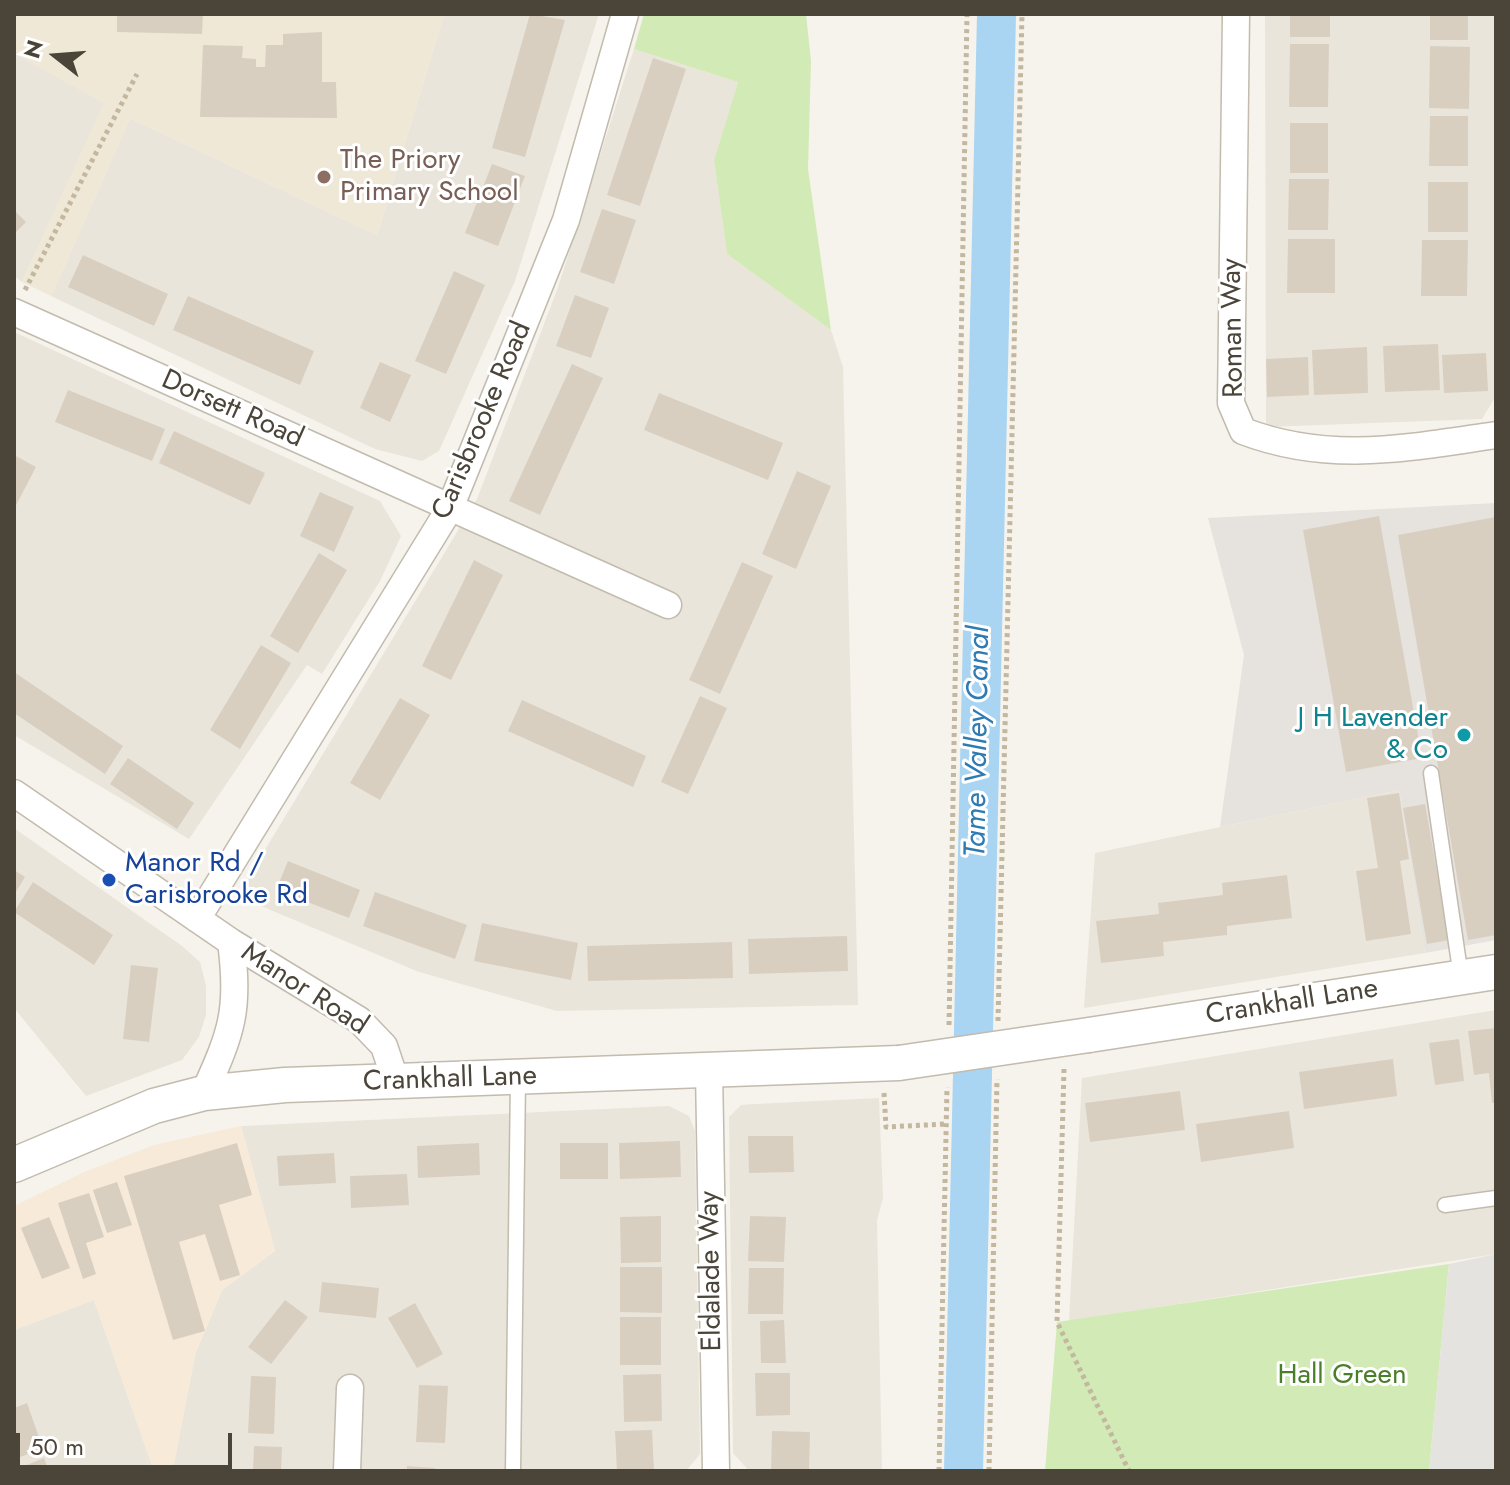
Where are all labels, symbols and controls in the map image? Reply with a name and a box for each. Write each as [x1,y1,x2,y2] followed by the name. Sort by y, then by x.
[16,16,96,96] north arrow
[15,36,51,62] text: N
[340,144,519,210] place label: The Priory Primary School
[315,168,333,186] marker: The Priory Primary School
[1216,258,1252,398] street label: Roman Way
[426,317,540,525] street label: Carisbrooke Road
[156,364,308,456] street label: Dorsett Road
[959,626,999,858] water label: Tame Valley Canal
[1298,702,1448,768] place label: J H Lavender & Co
[1455,726,1473,744] marker: J H Lavender & Co
[125,847,308,913] place label: Manor Rd / Carisbrooke Rd
[100,871,118,889] marker: Manor Rd / Carisbrooke Rd
[234,937,374,1043] street label: Manor Road
[1203,973,1381,1033] street label: Crankhall Lane
[363,1060,537,1100] street label: Crankhall Lane
[694,1190,730,1352] street label: Eldalade Way
[1277,1359,1407,1393] park label: Hall Green
[20,1417,236,1467] scale bar
[30,1429,84,1464] text: 50 m

